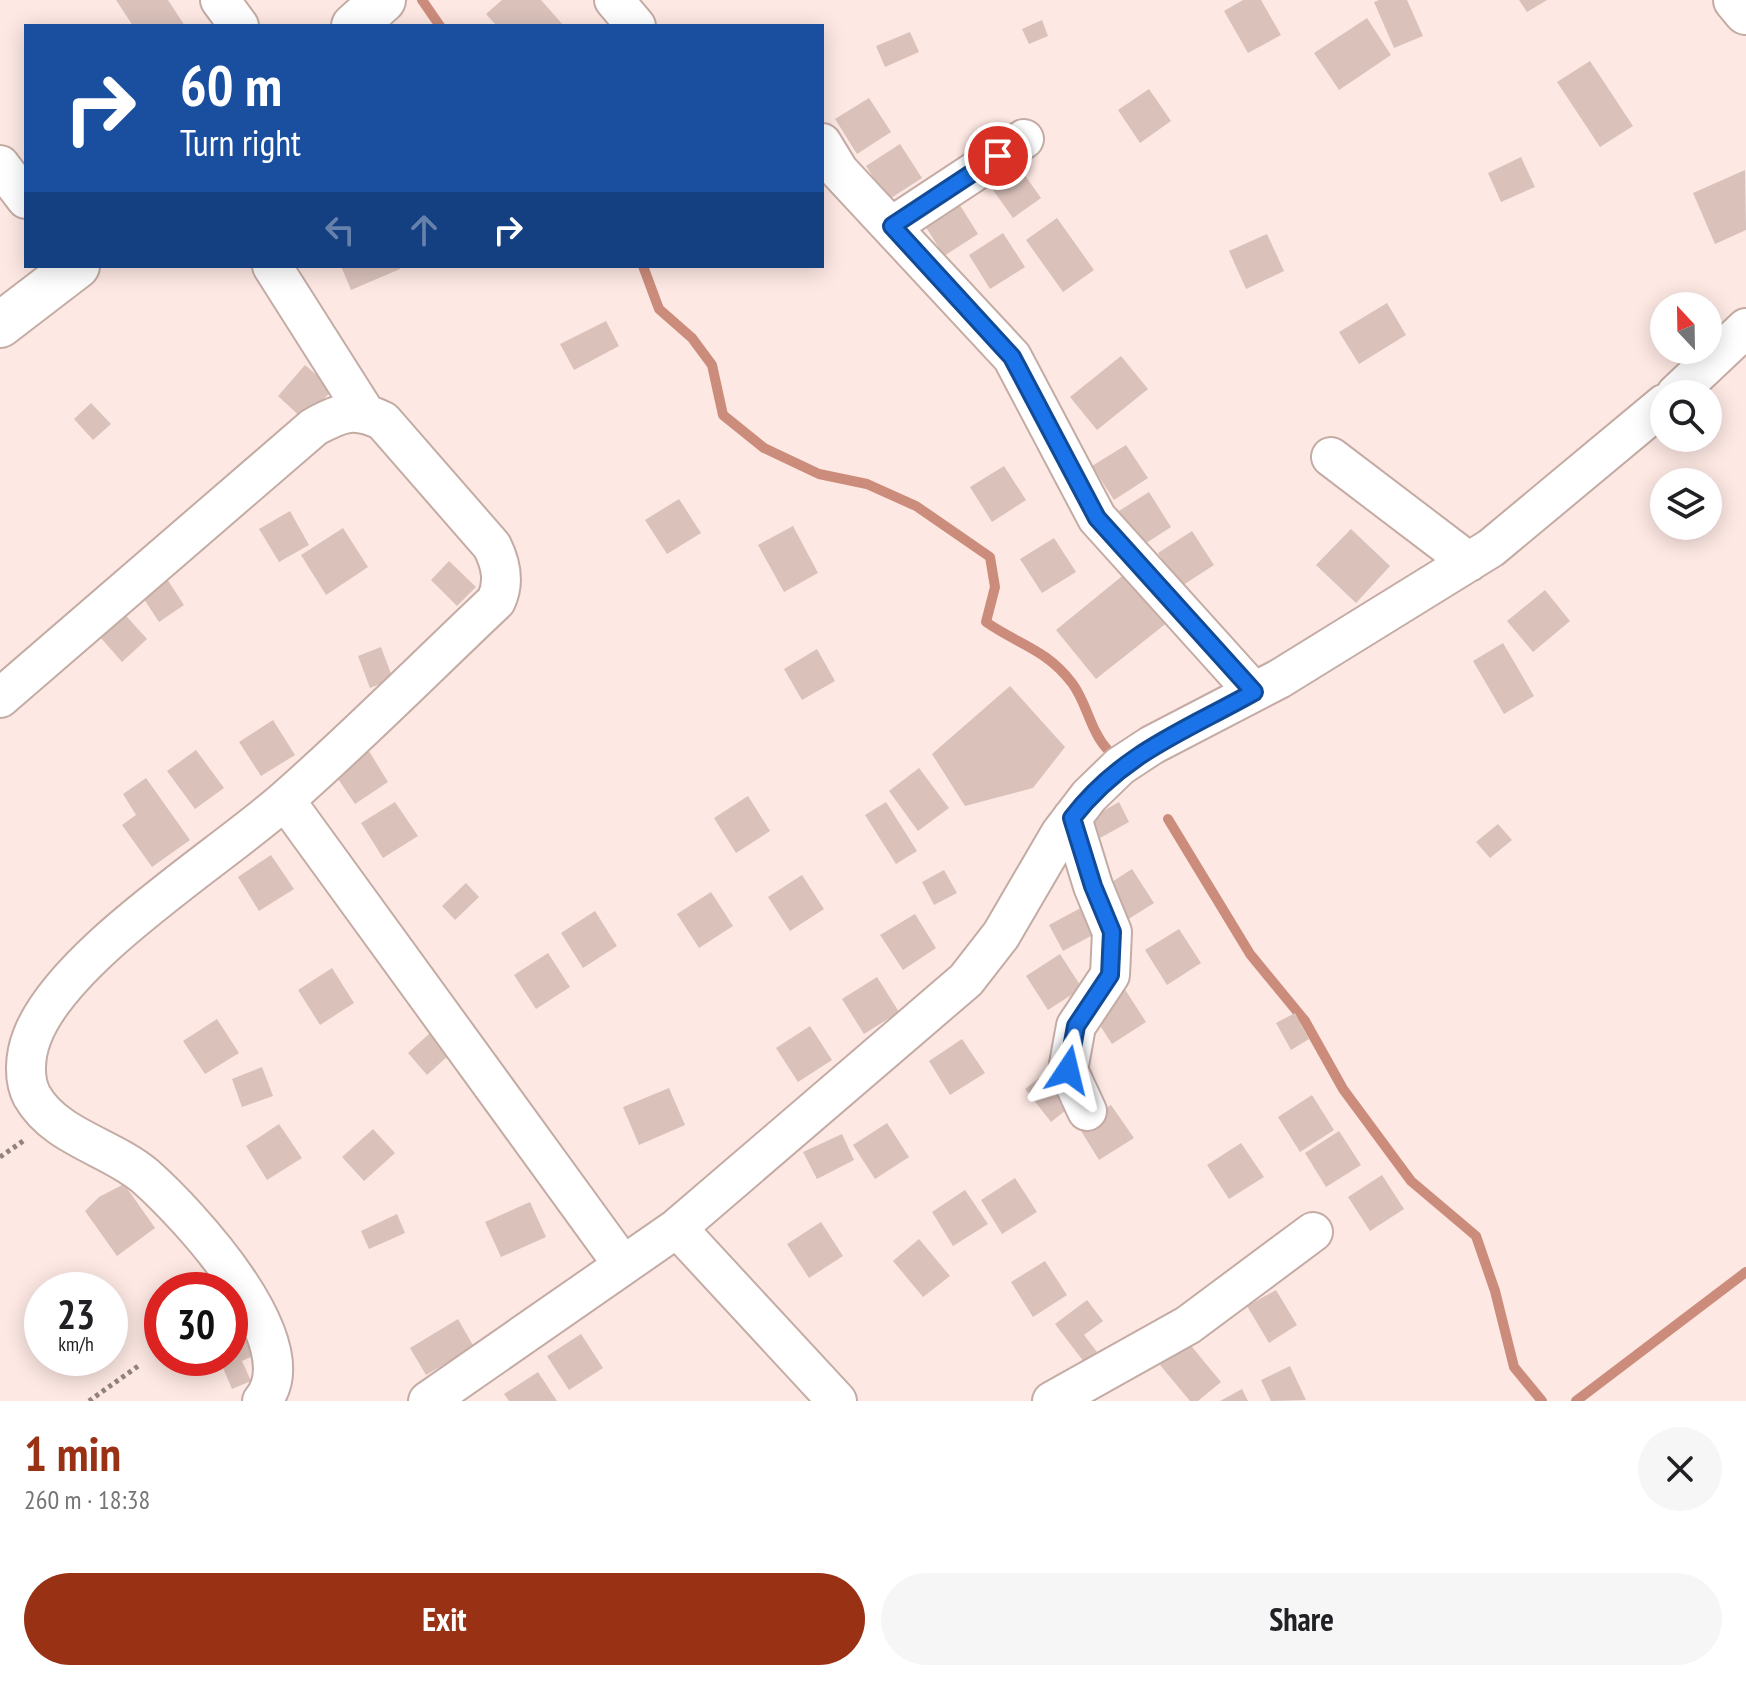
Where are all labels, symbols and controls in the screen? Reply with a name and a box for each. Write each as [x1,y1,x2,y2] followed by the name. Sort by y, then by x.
[180,49,282,121] text: 60 m
[48,56,152,160] icon: right
[180,119,301,166] text: Turn right
[964,122,1032,190] pin
[976,134,1020,178] icon: arrive
[318,208,362,252] icon: left
[402,208,446,252] icon: ahead
[486,208,530,252] icon: right
[1650,292,1722,364] north arrow
[1650,292,1722,540] map controls
[1650,380,1722,452] button: search
[1650,468,1722,540] button: layers
[1026,1028,1110,1112] position arrow
[144,1272,248,1376] speed limit sign: 30
[57,1288,95,1340] text: 23
[58,1331,94,1357] text: km/h
[24,1422,121,1484] text: 1 min
[1638,1427,1722,1511] button: close
[24,1483,150,1516] text: 260 m · 18:38
[24,1573,865,1665] button: Exit
[881,1573,1722,1665] button: Share

